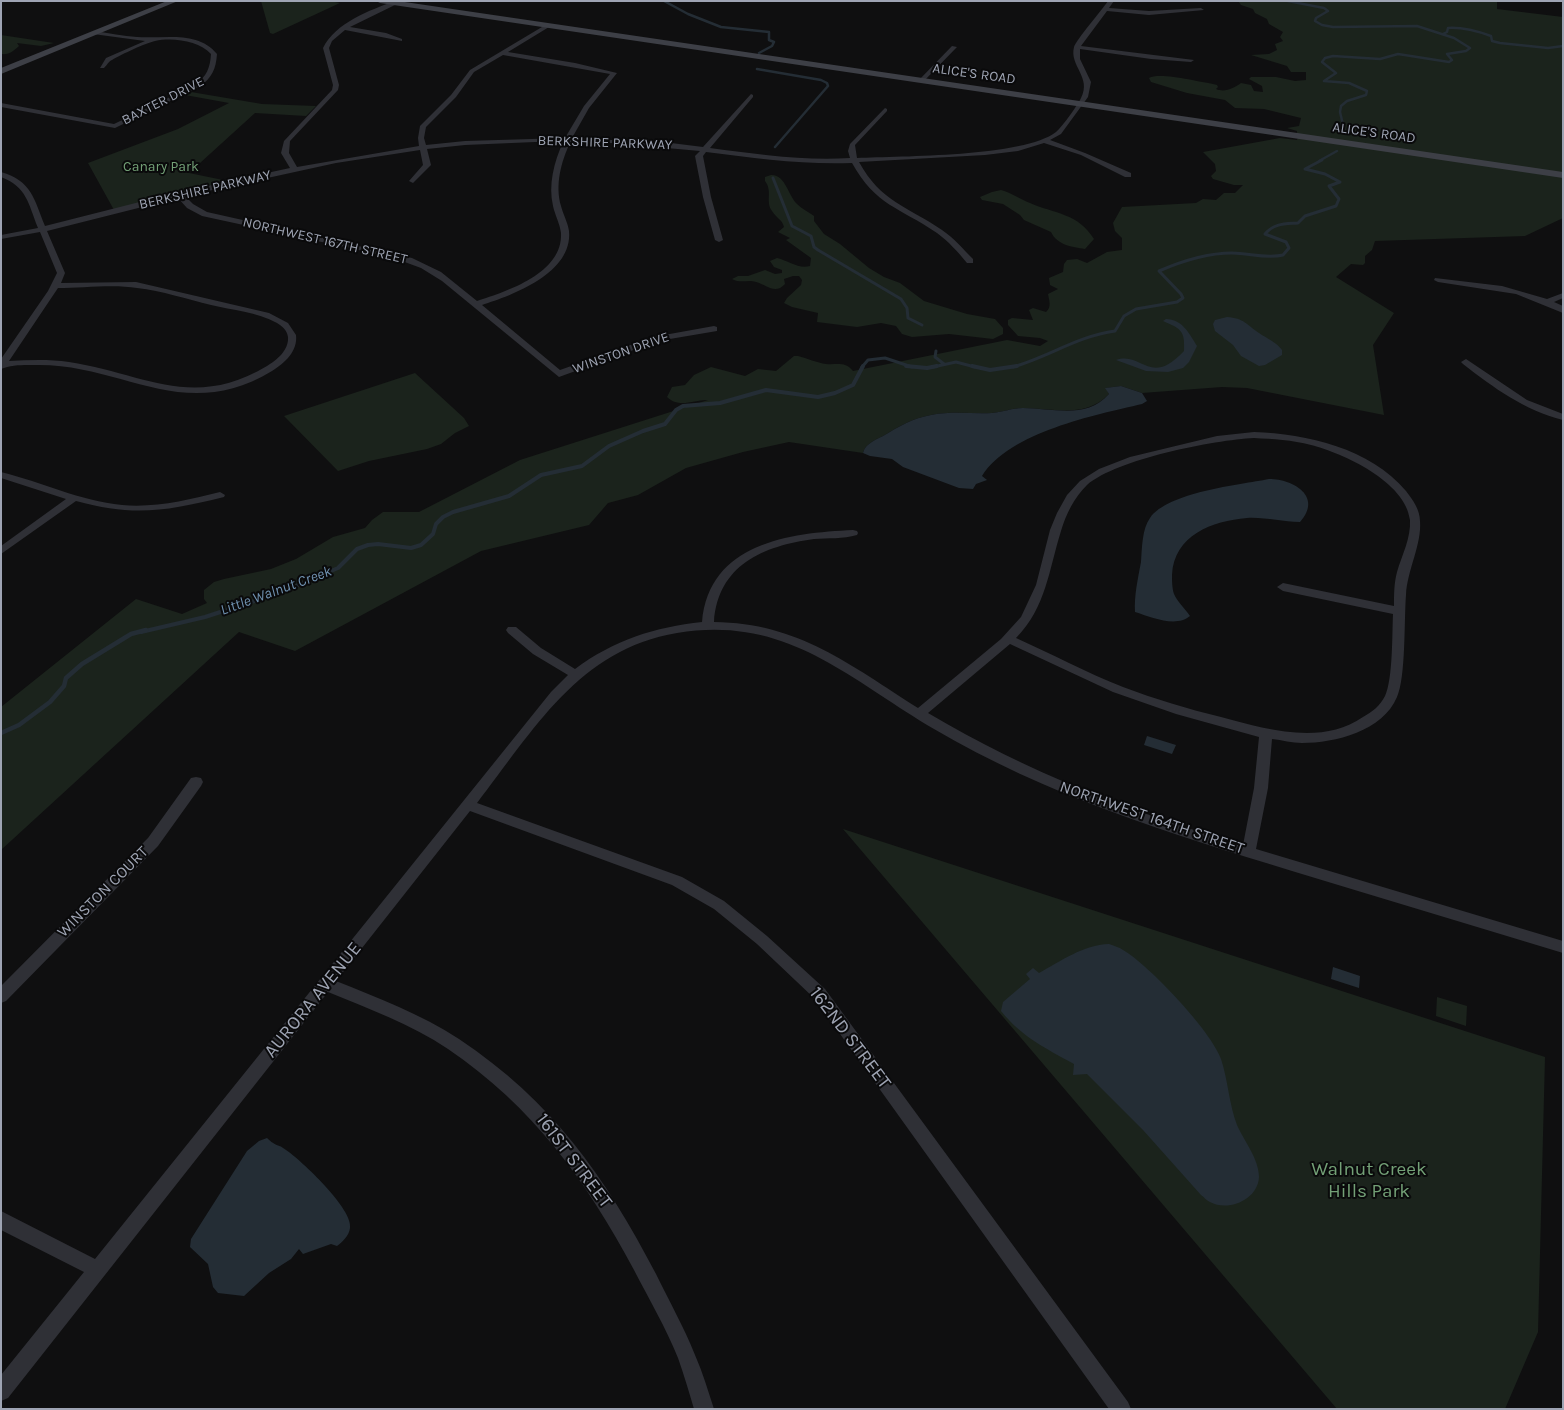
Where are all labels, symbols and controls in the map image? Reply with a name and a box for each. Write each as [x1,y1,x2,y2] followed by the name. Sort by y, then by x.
[931,60,1017,88] street label: ALICE'S ROAD
[119,73,207,129] street label: BAXTER DRIVE
[1331,119,1417,147] street label: ALICE'S ROAD
[537,132,673,154] street label: BERKSHIRE PARKWAY
[123,159,199,175] park label: Canary Park
[137,167,273,213] street label: BERKSHIRE PARKWAY
[241,214,409,268] street label: NORTHWEST 167TH STREET
[571,329,671,377] street label: WINSTON DRIVE
[218,563,334,619] water label: Little Walnut Creek
[1057,777,1247,859] street label: NORTHWEST 164TH STREET
[53,842,153,942] street label: WINSTON COURT
[259,938,367,1062] street label: AURORA AVENUE
[804,983,896,1093] street label: 162ND STREET
[531,1109,617,1213] street label: 161ST STREET
[1311,1159,1427,1203] park label: Walnut Creek Hills Park

